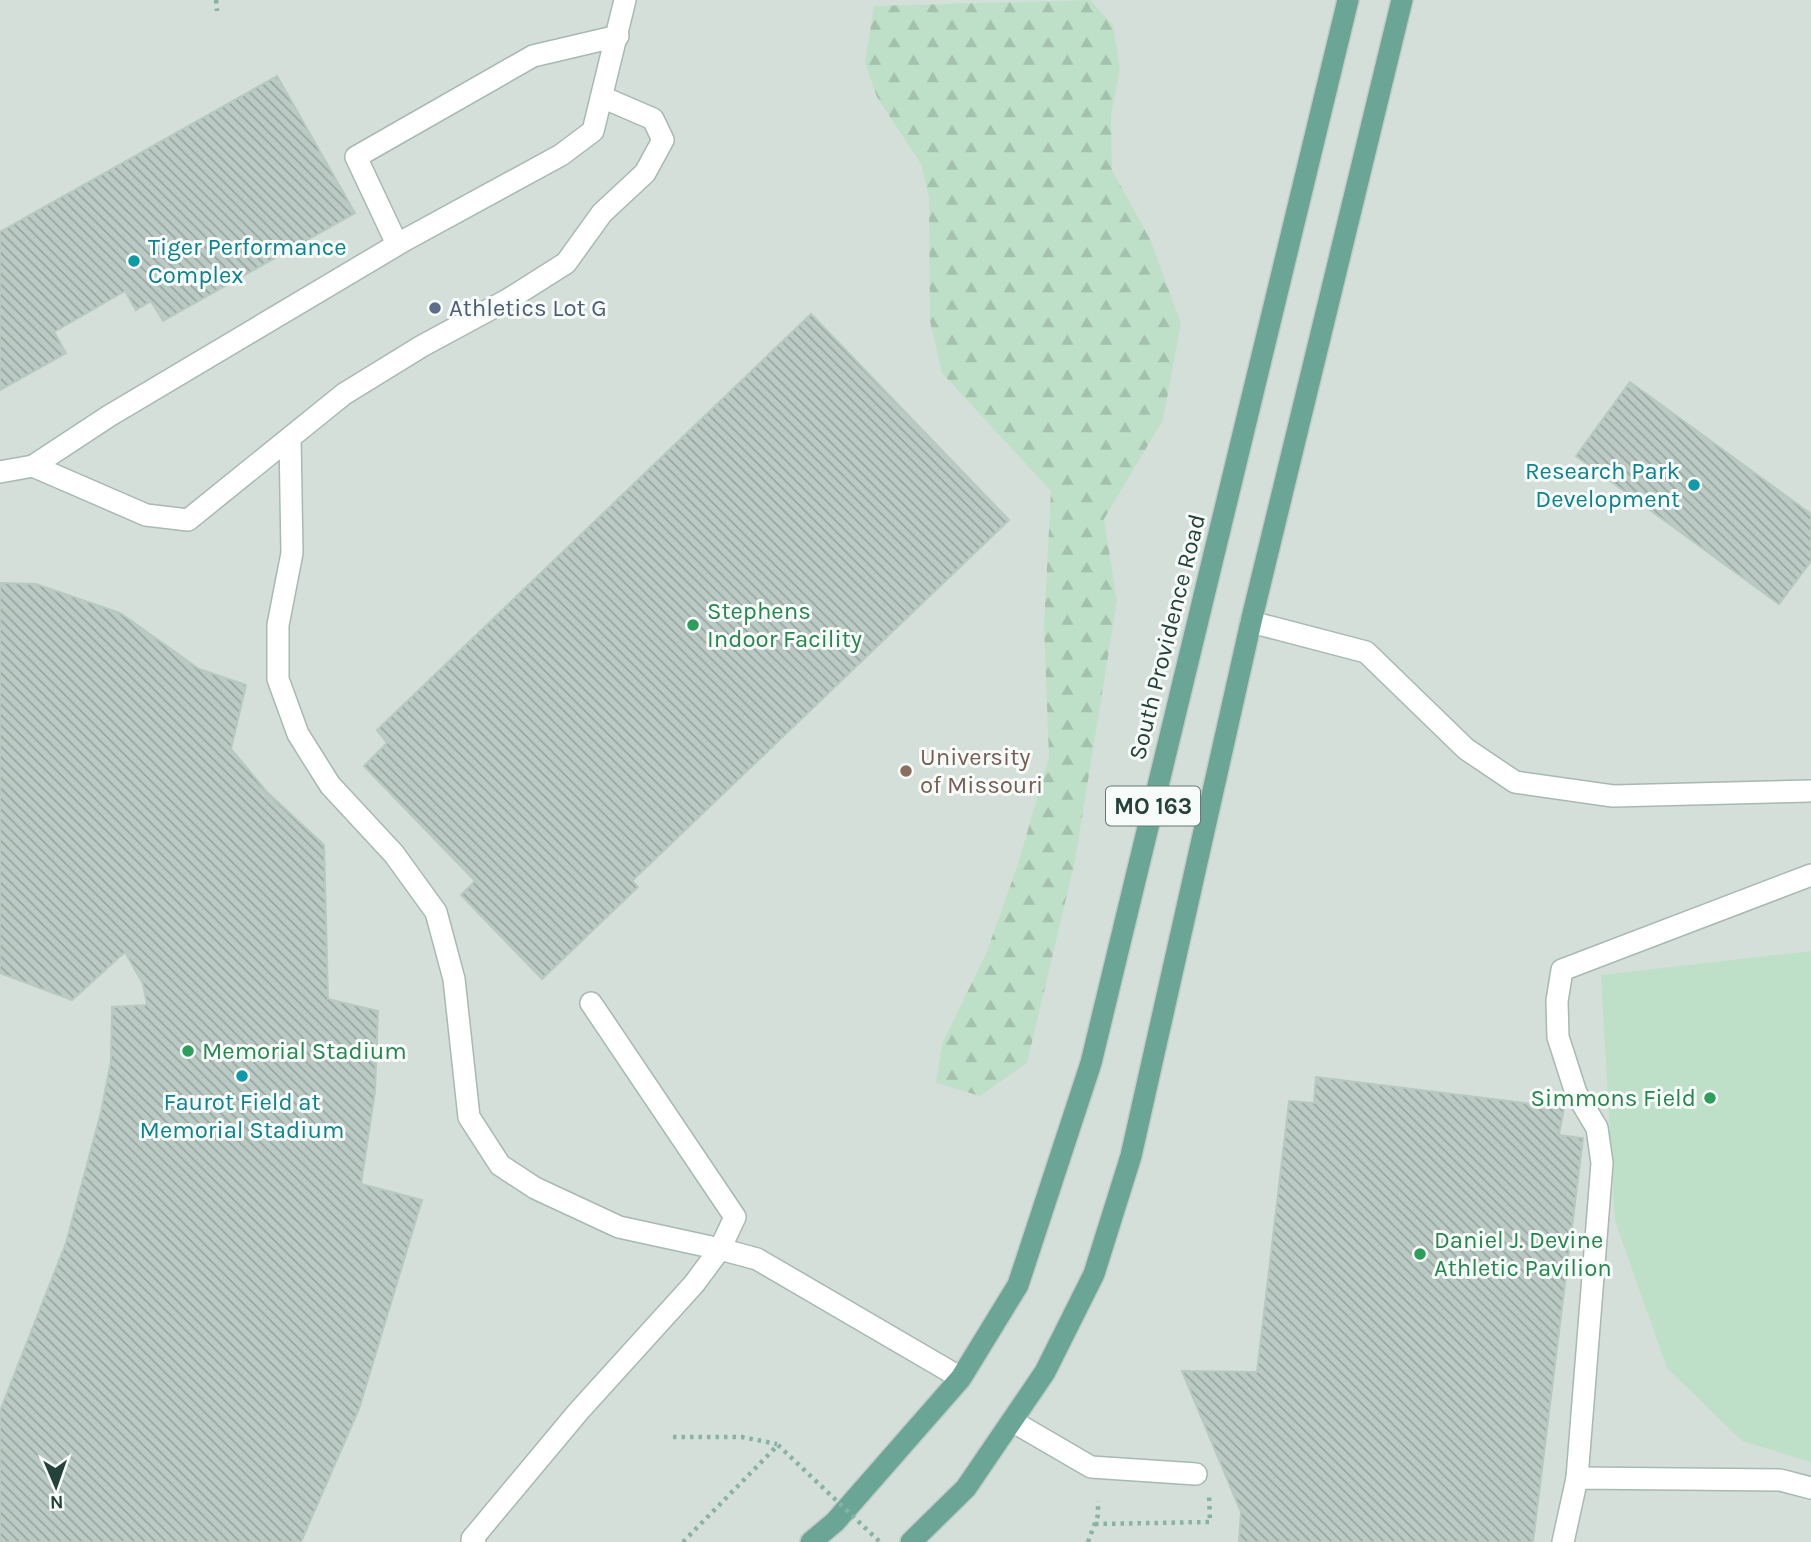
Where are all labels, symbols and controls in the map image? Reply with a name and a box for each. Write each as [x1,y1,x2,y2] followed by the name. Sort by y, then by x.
[148,233,347,289] place label: Tiger Performance Complex
[126,253,142,269] marker: Tiger Performance Complex
[449,294,607,322] place label: Athletics Lot G
[427,300,443,316] marker: Athletics Lot G
[1525,457,1680,513] place label: Research Park Development
[1686,477,1702,493] marker: Research Park Development
[1123,511,1211,763] street label: South Providence Road
[707,597,862,653] place label: Stephens Indoor Facility
[685,617,701,633] marker: Stephens Indoor Facility
[920,743,1043,799] place label: University of Missouri
[898,763,914,779] marker: University of Missouri
[1106,786,1200,826] road number: MO 163
[202,1037,407,1065] place label: Memorial Stadium
[180,1043,196,1059] marker: Memorial Stadium
[234,1068,250,1084] marker: Faurot Field at Memorial Stadium
[1531,1084,1696,1112] place label: Simmons Field
[140,1088,344,1144] place label: Faurot Field at Memorial Stadium
[1702,1090,1718,1106] marker: Simmons Field
[1434,1226,1612,1282] place label: Daniel J. Devine Athletic Pavilion
[1412,1246,1428,1262] marker: Daniel J. Devine Athletic Pavilion
[21,1451,91,1521] north arrow
[49,1491,64,1513] text: N

